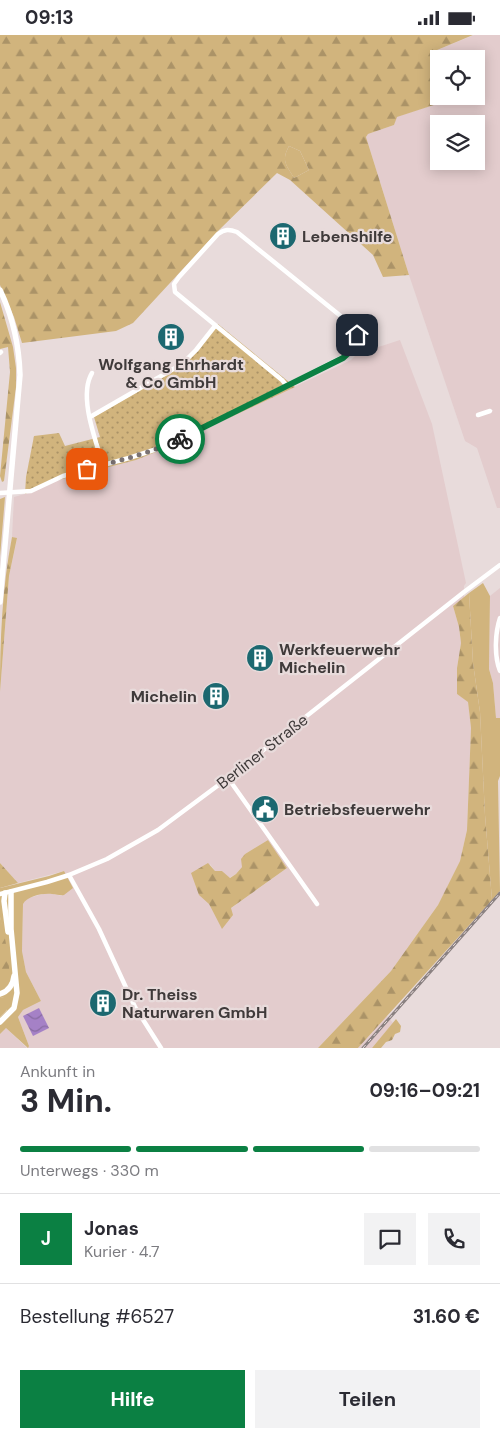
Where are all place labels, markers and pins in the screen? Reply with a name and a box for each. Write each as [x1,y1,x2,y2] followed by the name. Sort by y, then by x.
[268,221,298,251] building icon: Lebenshilfe
[302,226,392,247] place label: Lebenshilfe
[336,314,378,356] pin
[156,322,186,352] building icon: Wolfgang Ehrhardt & Co GmbH
[98,354,244,393] place label: Wolfgang Ehrhardt & Co GmbH
[66,448,108,490] pin
[279,639,400,678] place label: Werkfeuerwehr Michelin
[245,643,275,673] building icon: Werkfeuerwehr Michelin
[201,681,231,711] building icon: Michelin
[131,686,197,707] place label: Michelin
[250,794,280,824] public building icon: Betriebsfeuerwehr
[284,799,431,820] place label: Betriebsfeuerwehr
[122,984,267,1023] place label: Dr. Theiss Naturwaren GmbH
[88,988,118,1018] building icon: Dr. Theiss Naturwaren GmbH

